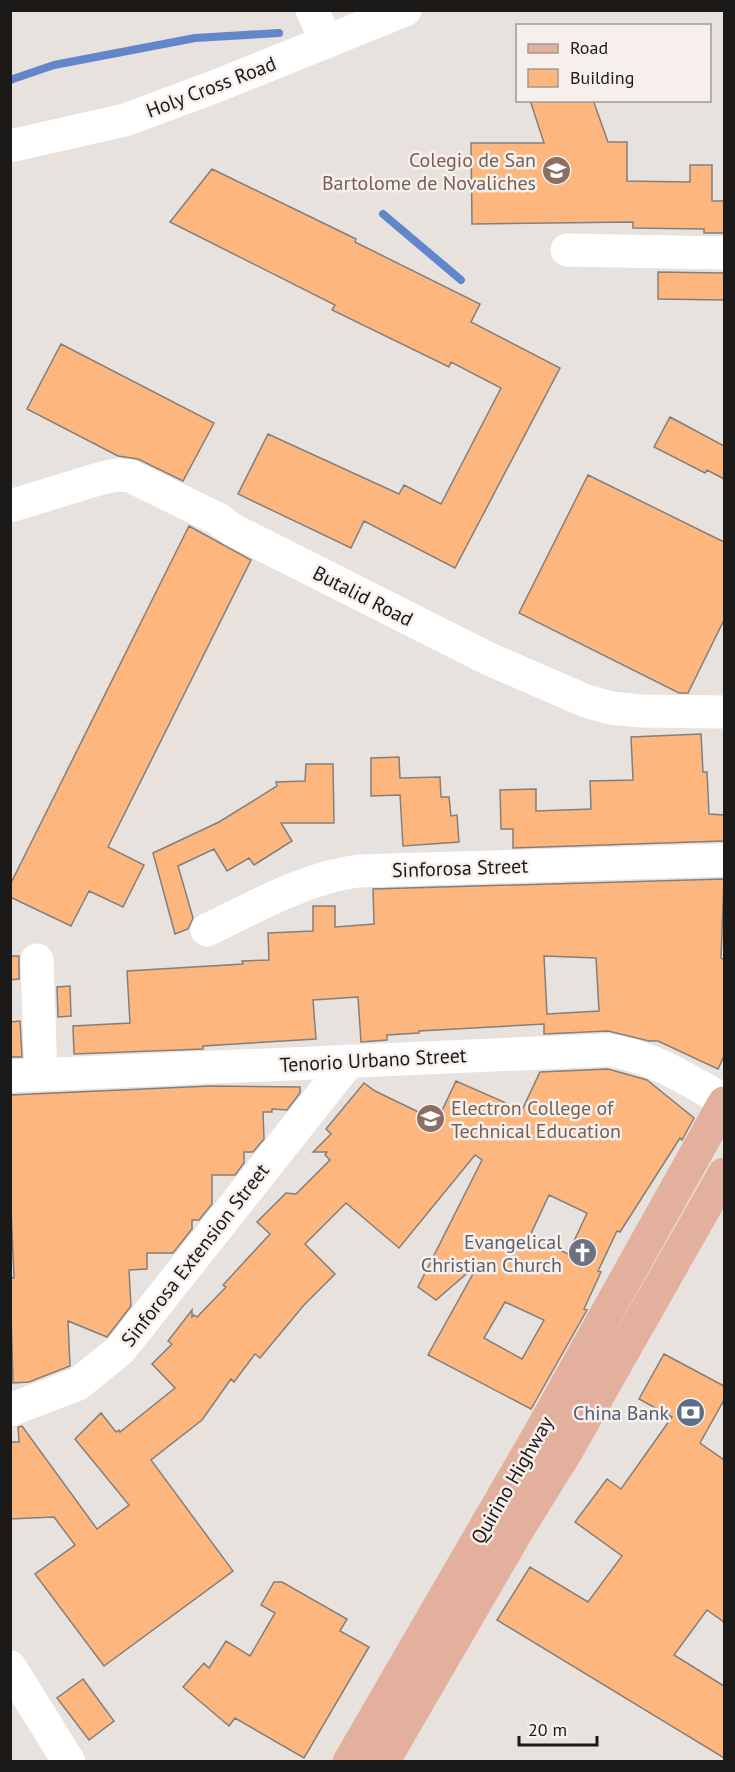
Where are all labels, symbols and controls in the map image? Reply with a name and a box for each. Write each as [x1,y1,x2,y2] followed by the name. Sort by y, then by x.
[516,24,711,102] legend
[570,36,608,59] text: Road
[142,50,280,124] street label: Holy Cross Road
[570,66,634,89] text: Building
[322,147,536,196] place label: Colegio de San Bartolome de Novaliches
[541,155,573,187] school or university icon: Colegio de San Bartolome de Novaliches
[309,560,417,632] street label: Butalid Road
[392,853,529,883] street label: Sinforosa Street
[279,1042,467,1078] street label: Tenorio Urbano Street
[451,1095,621,1144] place label: Electron College of Technical Education
[414,1103,446,1135] school or university icon: Electron College of Technical Education
[115,1158,275,1352] street label: Sinforosa Extension Street
[421,1229,562,1278] place label: Evangelical Christian Church
[567,1237,599,1269] church icon: Evangelical Christian Church
[674,1397,706,1429] bank icon: China Bank
[573,1400,669,1426] place label: China Bank
[465,1411,559,1549] street label: Quirino Highway
[519,1709,597,1747] scale bar
[528,1718,567,1741] text: 20 m

